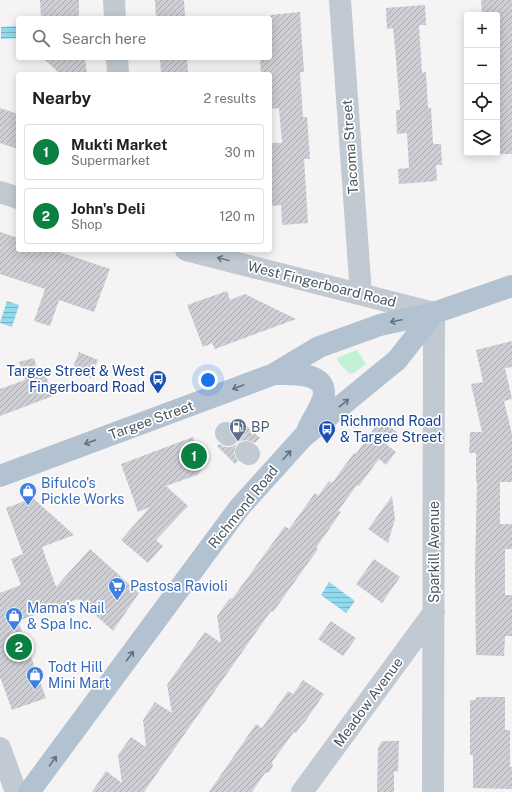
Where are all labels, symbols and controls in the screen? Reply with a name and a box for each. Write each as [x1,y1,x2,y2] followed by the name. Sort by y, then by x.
[464,12,500,156] map controls
[464,12,500,48] button: +
[16,16,272,60] search box
[30,27,52,49] icon: search
[62,30,146,47] text: Search here
[464,48,500,84] button: −
[464,84,500,120] button: locate
[32,88,91,108] text: Nearby
[204,91,256,106] text: 2 results
[339,99,361,195] street label: Tacoma Street
[464,120,500,156] button: layers
[71,136,167,153] text: Mukti Market
[43,145,49,160] text: 1
[225,145,255,160] text: 30 m
[71,153,150,168] text: Supermarket
[71,200,145,217] text: John's Deli
[42,209,50,224] text: 2
[220,209,255,224] text: 120 m
[71,217,102,232] text: Shop
[217,255,230,263] one-way arrow
[246,258,398,310] street label: West Fingerboard Road
[390,317,403,325] one-way arrow
[7,363,145,395] place label: Targee Street & West Fingerboard Road
[148,369,168,394] bus stop icon: Targee Street & West Fingerboard Road
[198,370,218,390] your location
[232,384,244,392] one-way arrow
[106,397,196,443] street label: Targee Street
[339,399,350,408] one-way arrow
[340,413,442,445] place label: Richmond Road & Targee Street
[228,417,248,442] fuel station icon: BP
[251,419,269,435] place label: BP
[317,419,337,444] bus stop icon: Richmond Road & Targee Street
[84,439,96,447] one-way arrow
[181,441,207,471] pin: 1
[283,449,292,460] one-way arrow
[205,463,281,551] street label: Richmond Road
[41,475,124,507] place label: Bifulco's Pickle Works
[18,481,38,506] shop icon: Bifulco's Pickle Works
[426,501,442,603] street label: Sparkill Avenue
[107,576,127,601] supermarket icon: Pastosa Ravioli
[130,578,228,594] place label: Pastosa Ravioli
[27,600,105,632] place label: Mama's Nail & Spa Inc.
[4,606,24,631] shop icon: Mama's Nail & Spa Inc.
[6,632,32,662] pin: 2
[126,651,134,662] one-way arrow
[330,654,406,750] street label: Meadow Avenue
[48,659,110,691] place label: Todt Hill Mini Mart
[25,665,45,690] shop icon: Todt Hill Mini Mart
[48,755,57,766] one-way arrow

